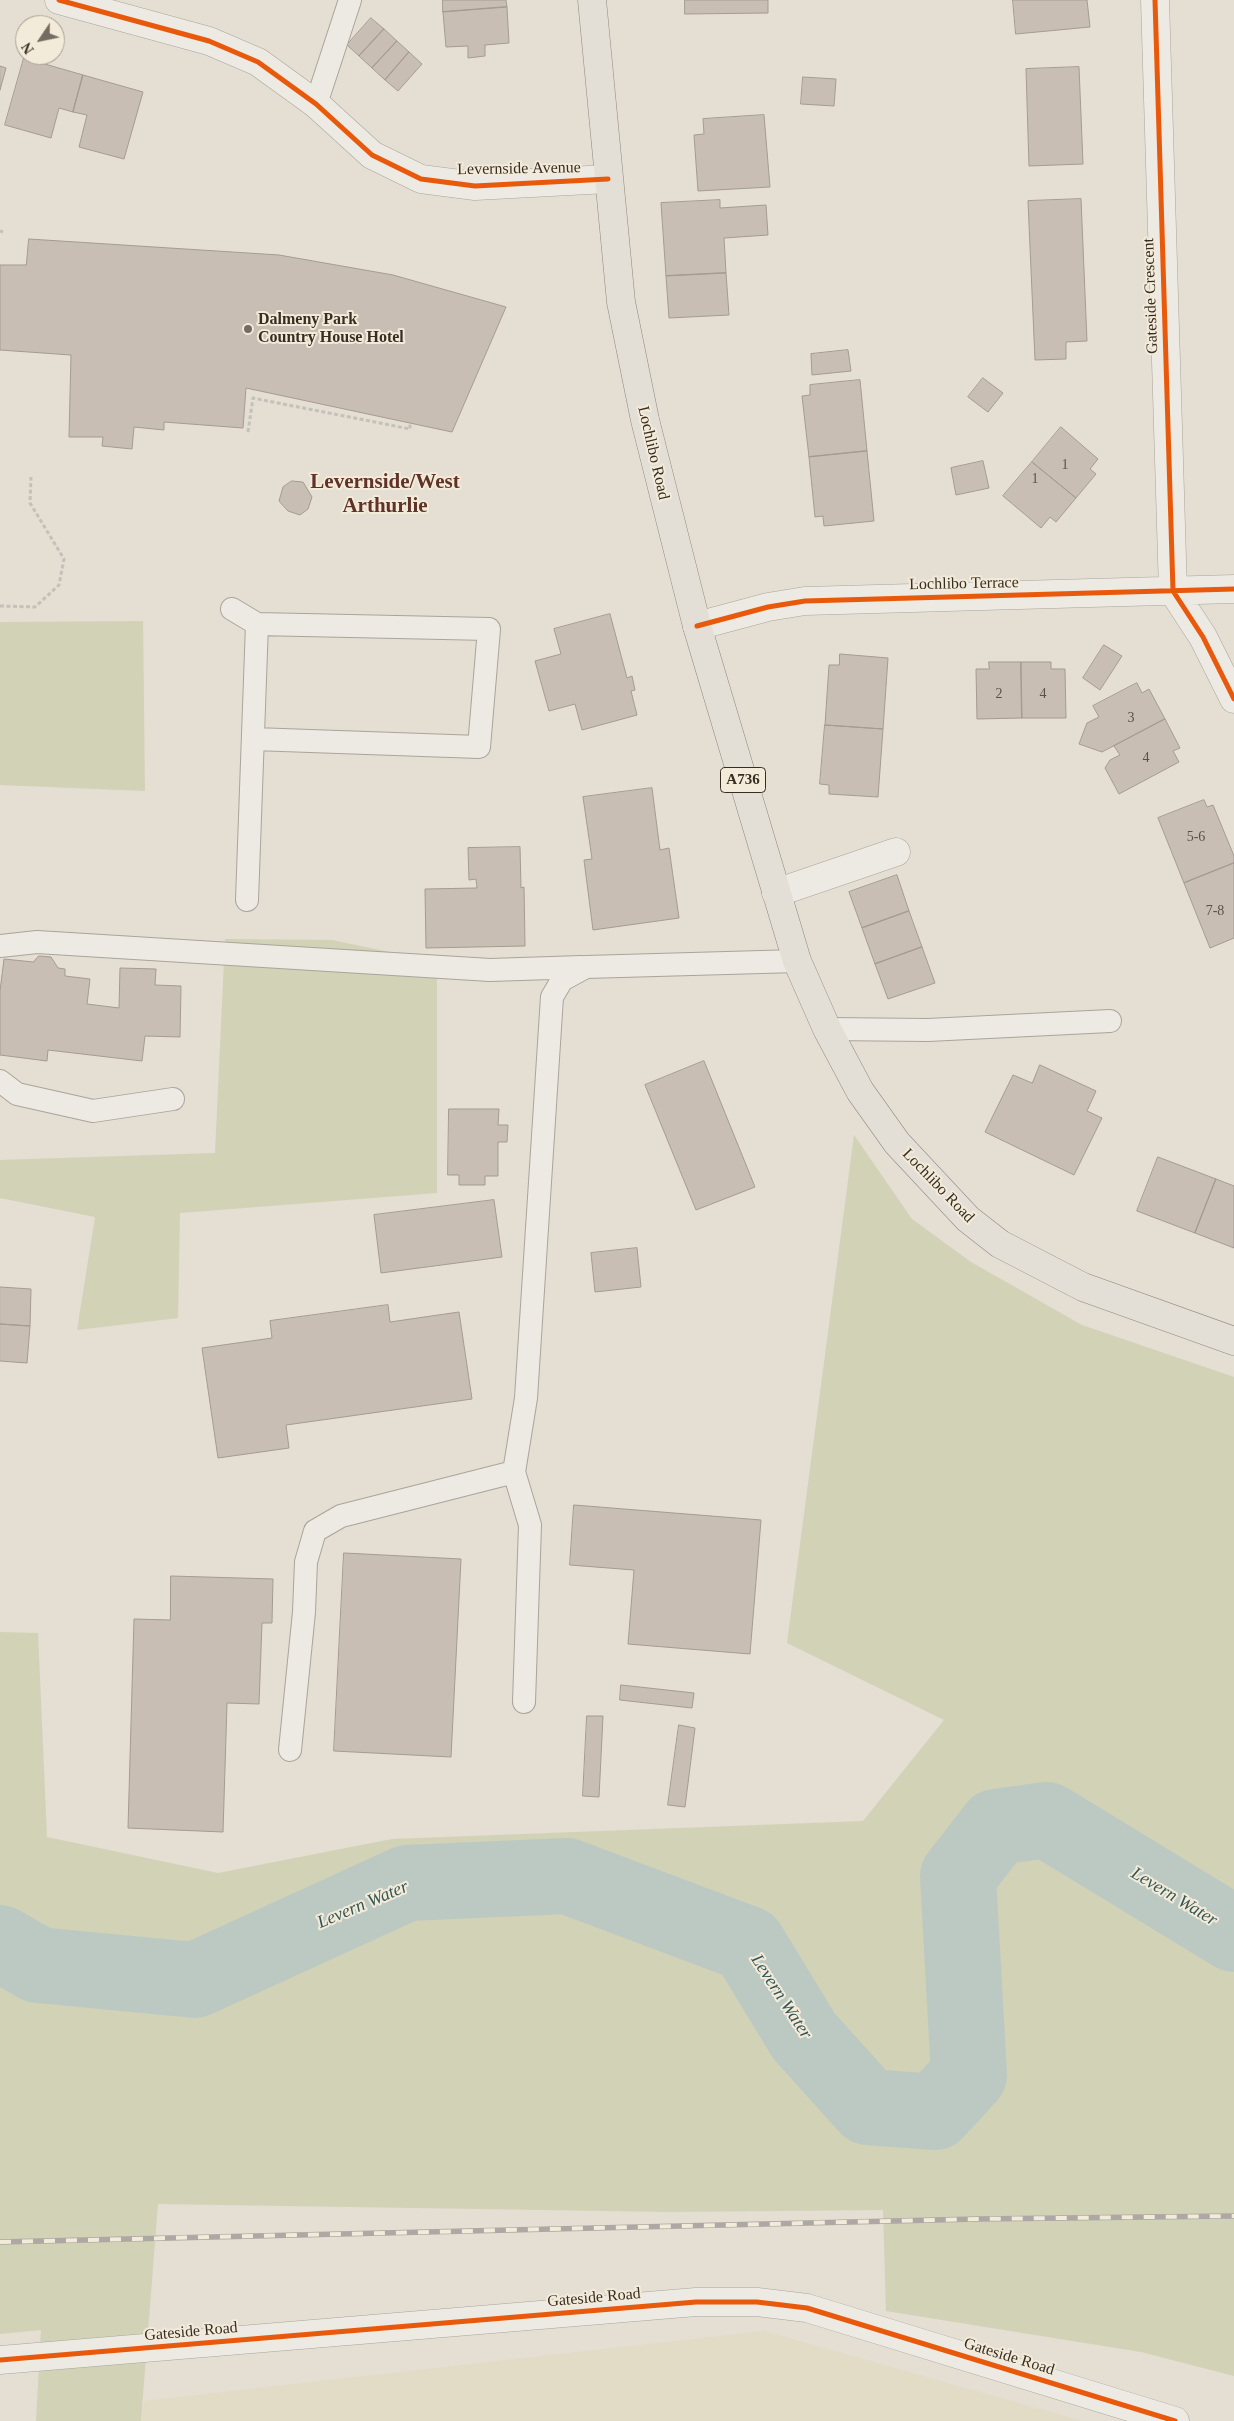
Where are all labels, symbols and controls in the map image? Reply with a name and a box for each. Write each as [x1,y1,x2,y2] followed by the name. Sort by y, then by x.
[15,15,65,65] north arrow
[19,40,37,56] text: N
[457,158,581,180] street label: Levernside Avenue
[1139,238,1163,354] street label: Gateside Crescent
[258,310,404,348] place label: Dalmeny Park Country House Hotel
[242,323,254,335] marker: Dalmeny Park Country House Hotel
[633,404,673,502] street label: Lochlibo Road
[1062,457,1068,473] house number: 1
[310,470,460,520] district label: Levernside/West Arthurlie
[1032,471,1038,487] house number: 1
[909,573,1019,595] street label: Lochlibo Terrace
[996,686,1002,702] house number: 2
[1040,686,1046,702] house number: 4
[1128,710,1134,726] house number: 3
[1142,750,1150,766] house number: 4
[720,768,766,792] road number: A736
[1187,829,1205,845] house number: 5-6
[1206,903,1224,919] house number: 7-8
[898,1145,978,1227] street label: Lochlibo Road
[1127,1863,1221,1931] water label: Levern Water
[314,1876,412,1934] water label: Levern Water
[746,1951,816,2043] water label: Levern Water
[546,2284,642,2312] street label: Gateside Road
[143,2318,239,2346] street label: Gateside Road
[961,2334,1057,2380] street label: Gateside Road

